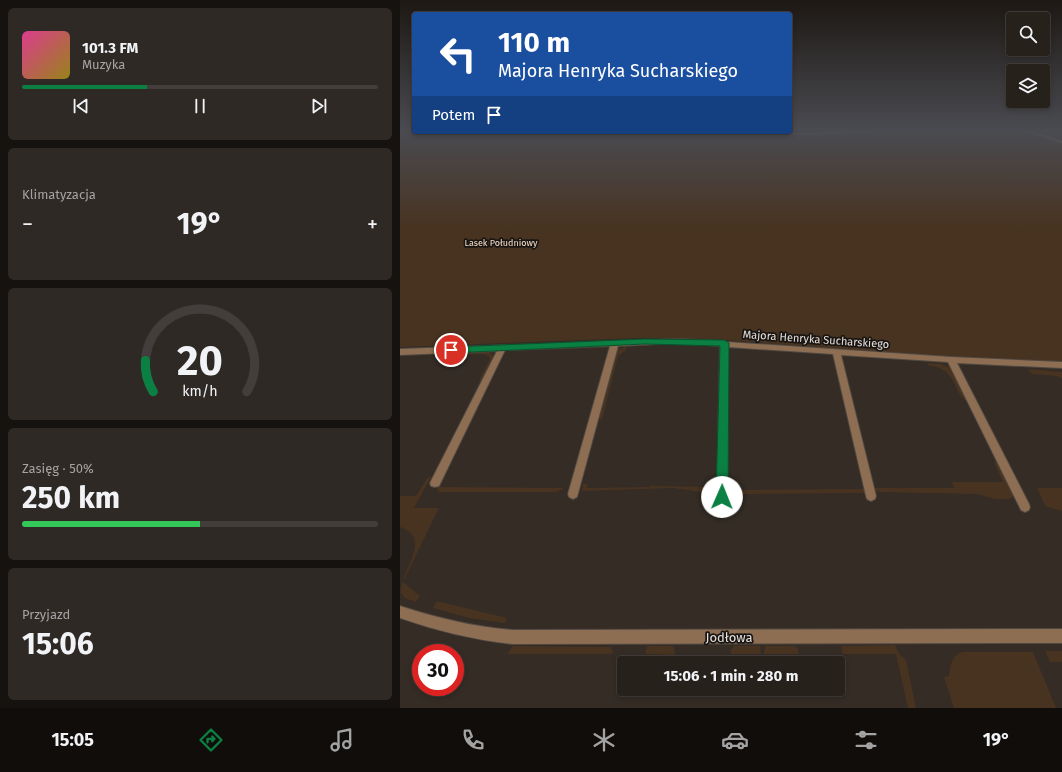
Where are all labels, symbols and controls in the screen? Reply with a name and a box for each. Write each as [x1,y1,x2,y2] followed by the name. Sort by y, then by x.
[1006,12,1050,108] map controls
[1006,12,1050,56] button: search
[498,26,570,59] text: 110 m
[432,28,484,80] icon: left
[82,39,138,57] text: 101.3 FM
[82,57,125,72] text: Muzyka
[498,60,738,82] text: Majora Henryka Sucharskiego
[1006,64,1050,108] button: layers
[70,95,92,117] icon: previous
[189,95,211,117] icon: pause
[308,95,330,117] icon: next
[483,104,505,126] icon: arrive
[432,106,475,124] text: Potem
[22,187,96,202] text: Klimatyzacja
[177,206,223,242] text: 19°
[22,211,33,238] text: −
[367,211,378,238] text: +
[465,238,538,248] park label: Lasek Południowy
[742,328,890,351] street label: Majora Henryka Sucharskiego
[434,333,468,367] pin
[177,336,223,386] text: 20
[440,339,462,361] icon: arrive
[182,383,218,400] text: km/h
[22,461,94,476] text: Zasięg · 50%
[701,476,743,518] position arrow
[22,480,120,516] text: 250 km
[22,607,70,622] text: Przyjazd
[22,626,94,662] text: 15:06
[705,630,753,645] street label: Jodłowa
[412,644,464,696] speed limit sign: 30
[664,667,798,685] text: 15:06 · 1 min · 280 m
[197,726,225,754] icon: directions
[328,726,356,754] icon: music
[459,726,487,754] icon: phone
[590,726,618,754] icon: climate
[721,726,749,754] icon: car
[852,726,880,754] icon: filters
[51,729,94,751] text: 15:05
[983,729,1010,751] text: 19°

